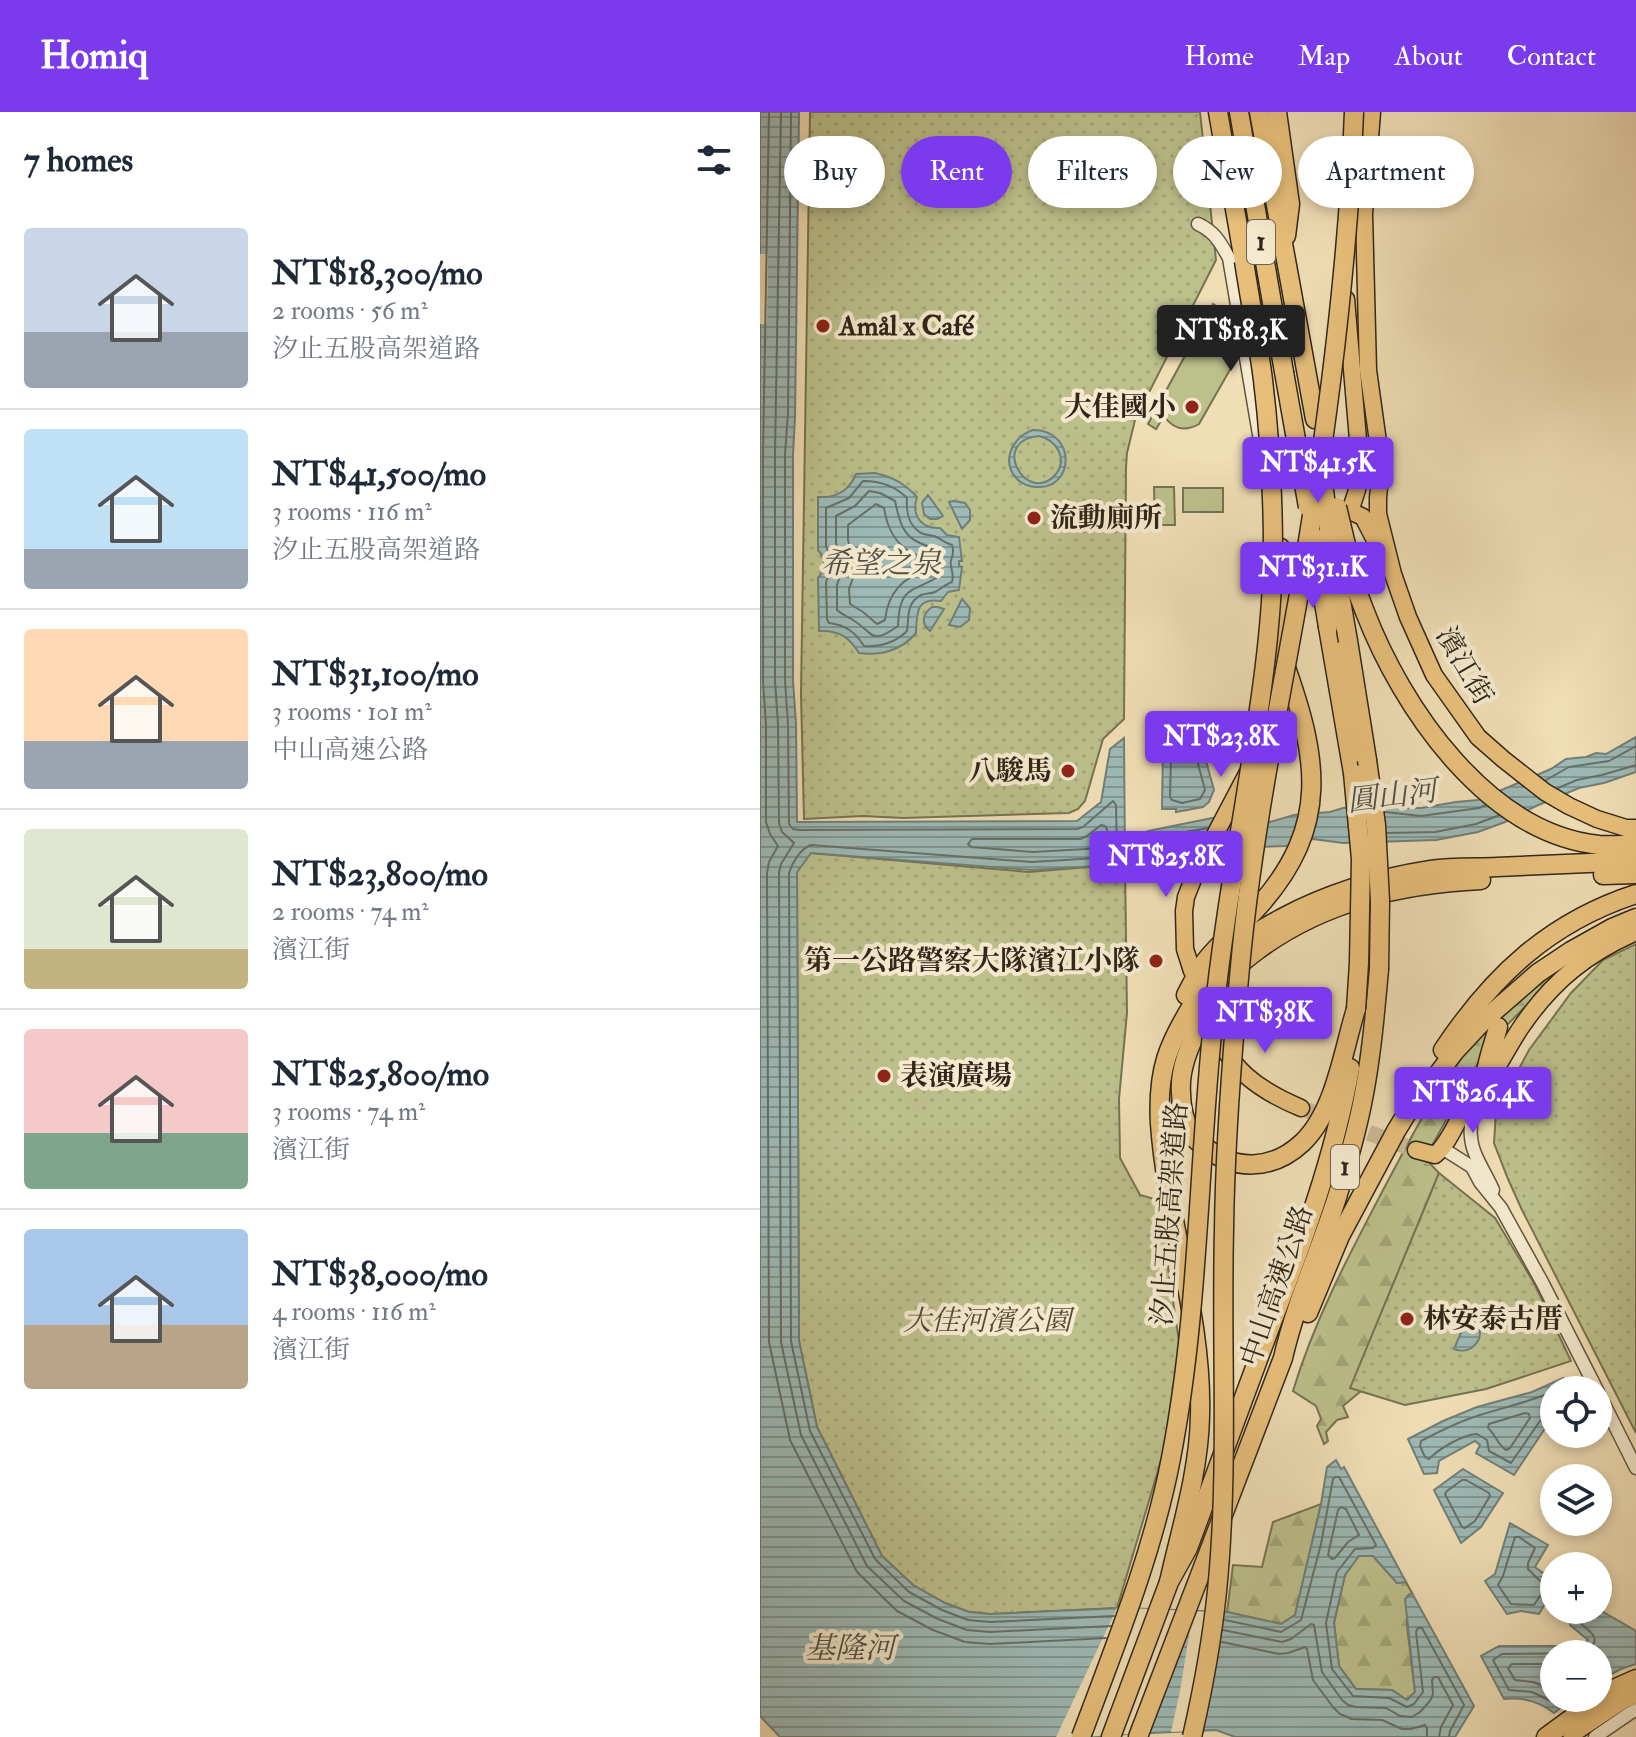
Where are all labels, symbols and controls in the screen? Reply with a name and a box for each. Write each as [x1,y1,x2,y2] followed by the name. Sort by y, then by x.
[40,32,148,80] text: Homiq
[1184,39,1254,74] text: Home
[1298,39,1350,74] text: Map
[1394,39,1463,74] text: About
[1507,39,1596,74] text: Contact
[784,136,885,208] chip: Buy
[901,136,1012,208] chip: Rent
[1028,136,1157,208] chip: Filters
[1173,136,1282,208] chip: New
[1298,136,1474,208] chip: Apartment
[692,138,736,182] icon: filters
[24,139,133,182] text: 7 homes
[1247,220,1275,264] road number: 1
[272,252,483,295] text: NT$18,300/mo
[88,260,184,356] icon: home
[272,295,428,327] text: 2 rooms · 56 m²
[1148,305,1314,373] pin: NT$18.3K
[838,309,975,344] place label: Amål x Café
[1175,315,1287,347] text: NT$18.3K
[814,317,832,335] marker: Amål x Café
[272,333,480,365] text: 汐止五股高架道路
[1064,390,1176,425] place label: 大佳國小
[1183,398,1201,416] marker: 大佳國小
[1235,437,1401,505] pin: NT$41.5K
[1261,447,1376,479] text: NT$41.5K
[272,453,486,496] text: NT$41,500/mo
[88,461,184,557] icon: home
[272,496,432,528] text: 3 rooms · 116 m²
[1050,501,1162,536] place label: 流動廁所
[1025,509,1043,527] marker: 流動廁所
[272,534,480,566] text: 汐止五股高架道路
[1230,542,1396,610] pin: NT$31.1K
[821,545,942,582] water label: 希望之泉
[1258,552,1368,584] text: NT$31.1K
[1428,621,1500,711] street label: 濱江街
[272,653,479,696] text: NT$31,100/mo
[88,661,184,757] icon: home
[272,696,432,728] text: 3 rooms · 101 m²
[1138,711,1304,779] pin: NT$23.8K
[1163,721,1279,753] text: NT$23.8K
[272,734,428,766] text: 中山高速公路
[968,754,1052,789] place label: 八駿馬
[1059,762,1077,780] marker: 八駿馬
[1345,772,1444,820] water label: 圓山河
[1083,831,1249,899] pin: NT$25.8K
[1108,841,1224,873] text: NT$25.8K
[272,853,488,896] text: NT$23,800/mo
[88,861,184,957] icon: home
[272,896,429,928] text: 2 rooms · 74 m²
[272,934,350,966] text: 濱江街
[804,944,1140,979] place label: 第一公路警察大隊濱江小隊
[1147,952,1165,970] marker: 第一公路警察大隊濱江小隊
[1200,987,1330,1055] pin: NT$38K
[1216,997,1314,1029] text: NT$38K
[272,1053,489,1096] text: NT$25,800/mo
[900,1059,1012,1094] place label: 表演廣場
[88,1061,184,1157] icon: home
[875,1067,893,1085] marker: 表演廣場
[1390,1067,1556,1135] pin: NT$26.4K
[1412,1077,1534,1109] text: NT$26.4K
[272,1096,425,1128] text: 3 rooms · 74 m²
[1145,1101,1195,1327] street label: 汐止五股高架道路
[272,1134,350,1166] text: 濱江街
[1331,1145,1359,1189] road number: 1
[1233,1201,1321,1371] street label: 中山高速公路
[272,1253,488,1296] text: NT$38,000/mo
[88,1261,184,1357] icon: home
[272,1296,436,1328] text: 4 rooms · 116 m²
[1423,1302,1563,1337] place label: 林安泰古厝
[903,1304,1075,1339] park label: 大佳河濱公園
[1398,1310,1416,1328] marker: 林安泰古厝
[272,1334,350,1366] text: 濱江街
[1540,1376,1612,1712] map controls
[1540,1376,1612,1448] button: locate
[1540,1464,1612,1536] button: layers
[1540,1552,1612,1624] button: +
[805,1630,900,1667] water label: 基隆河
[1540,1640,1612,1712] button: −

